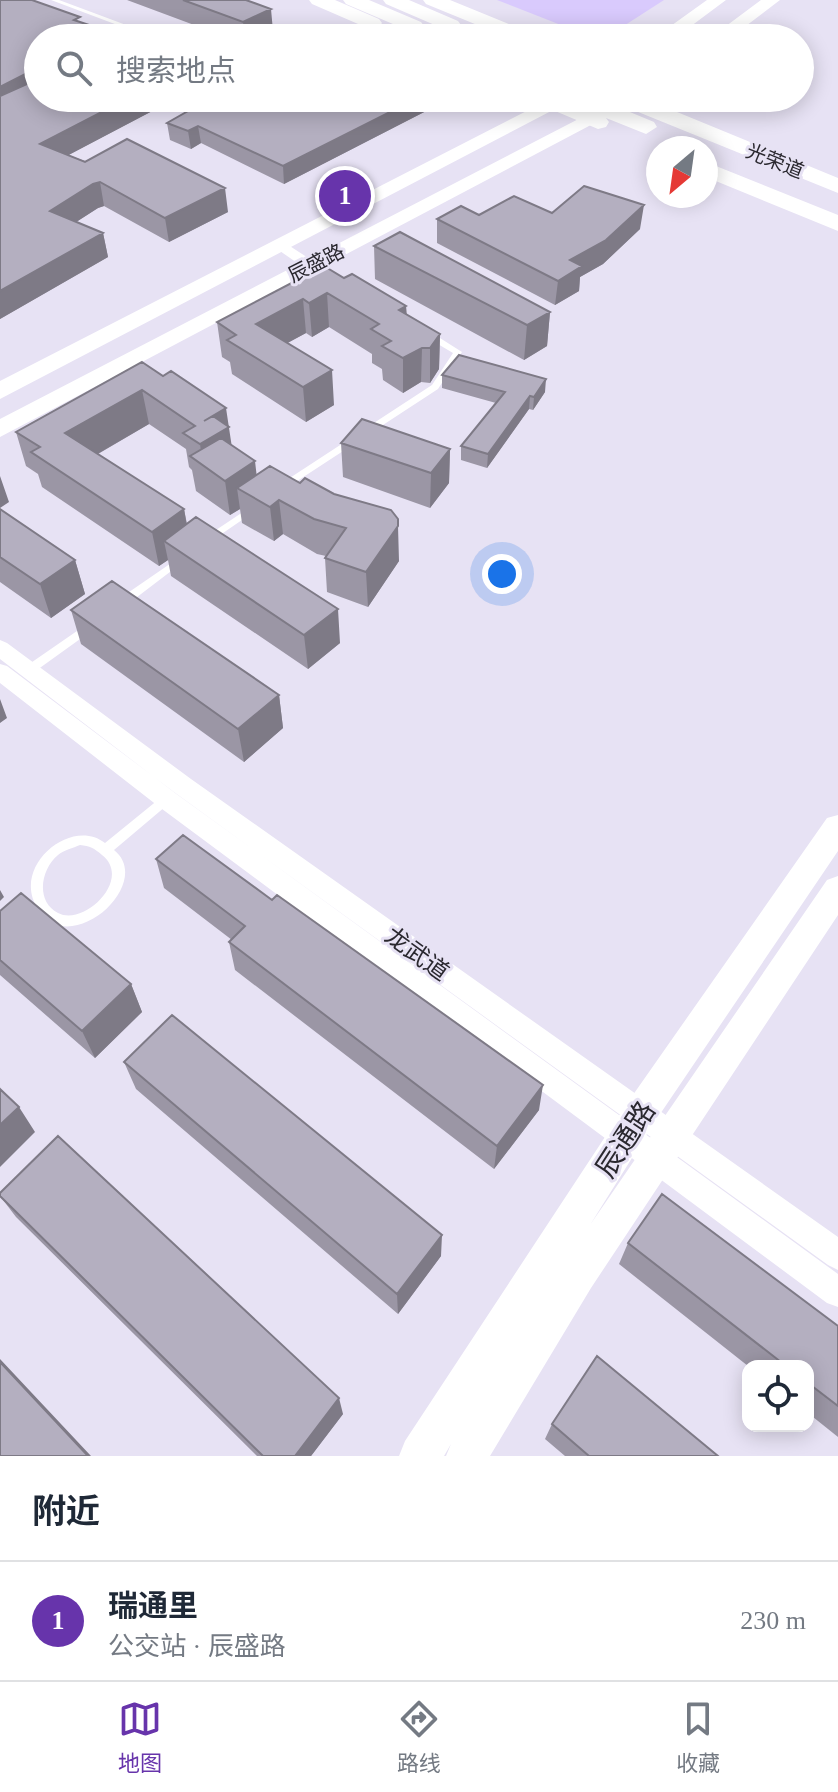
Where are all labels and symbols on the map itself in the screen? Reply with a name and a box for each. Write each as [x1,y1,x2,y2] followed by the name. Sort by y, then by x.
[646,136,718,208] north arrow
[743,140,807,182] street label: 光荣道
[319,166,371,226] pin: 1
[284,240,348,286] street label: 辰盛路
[482,554,522,594] your location
[380,922,454,986] street label: 龙武道
[590,1096,661,1183] street label: 辰通路

